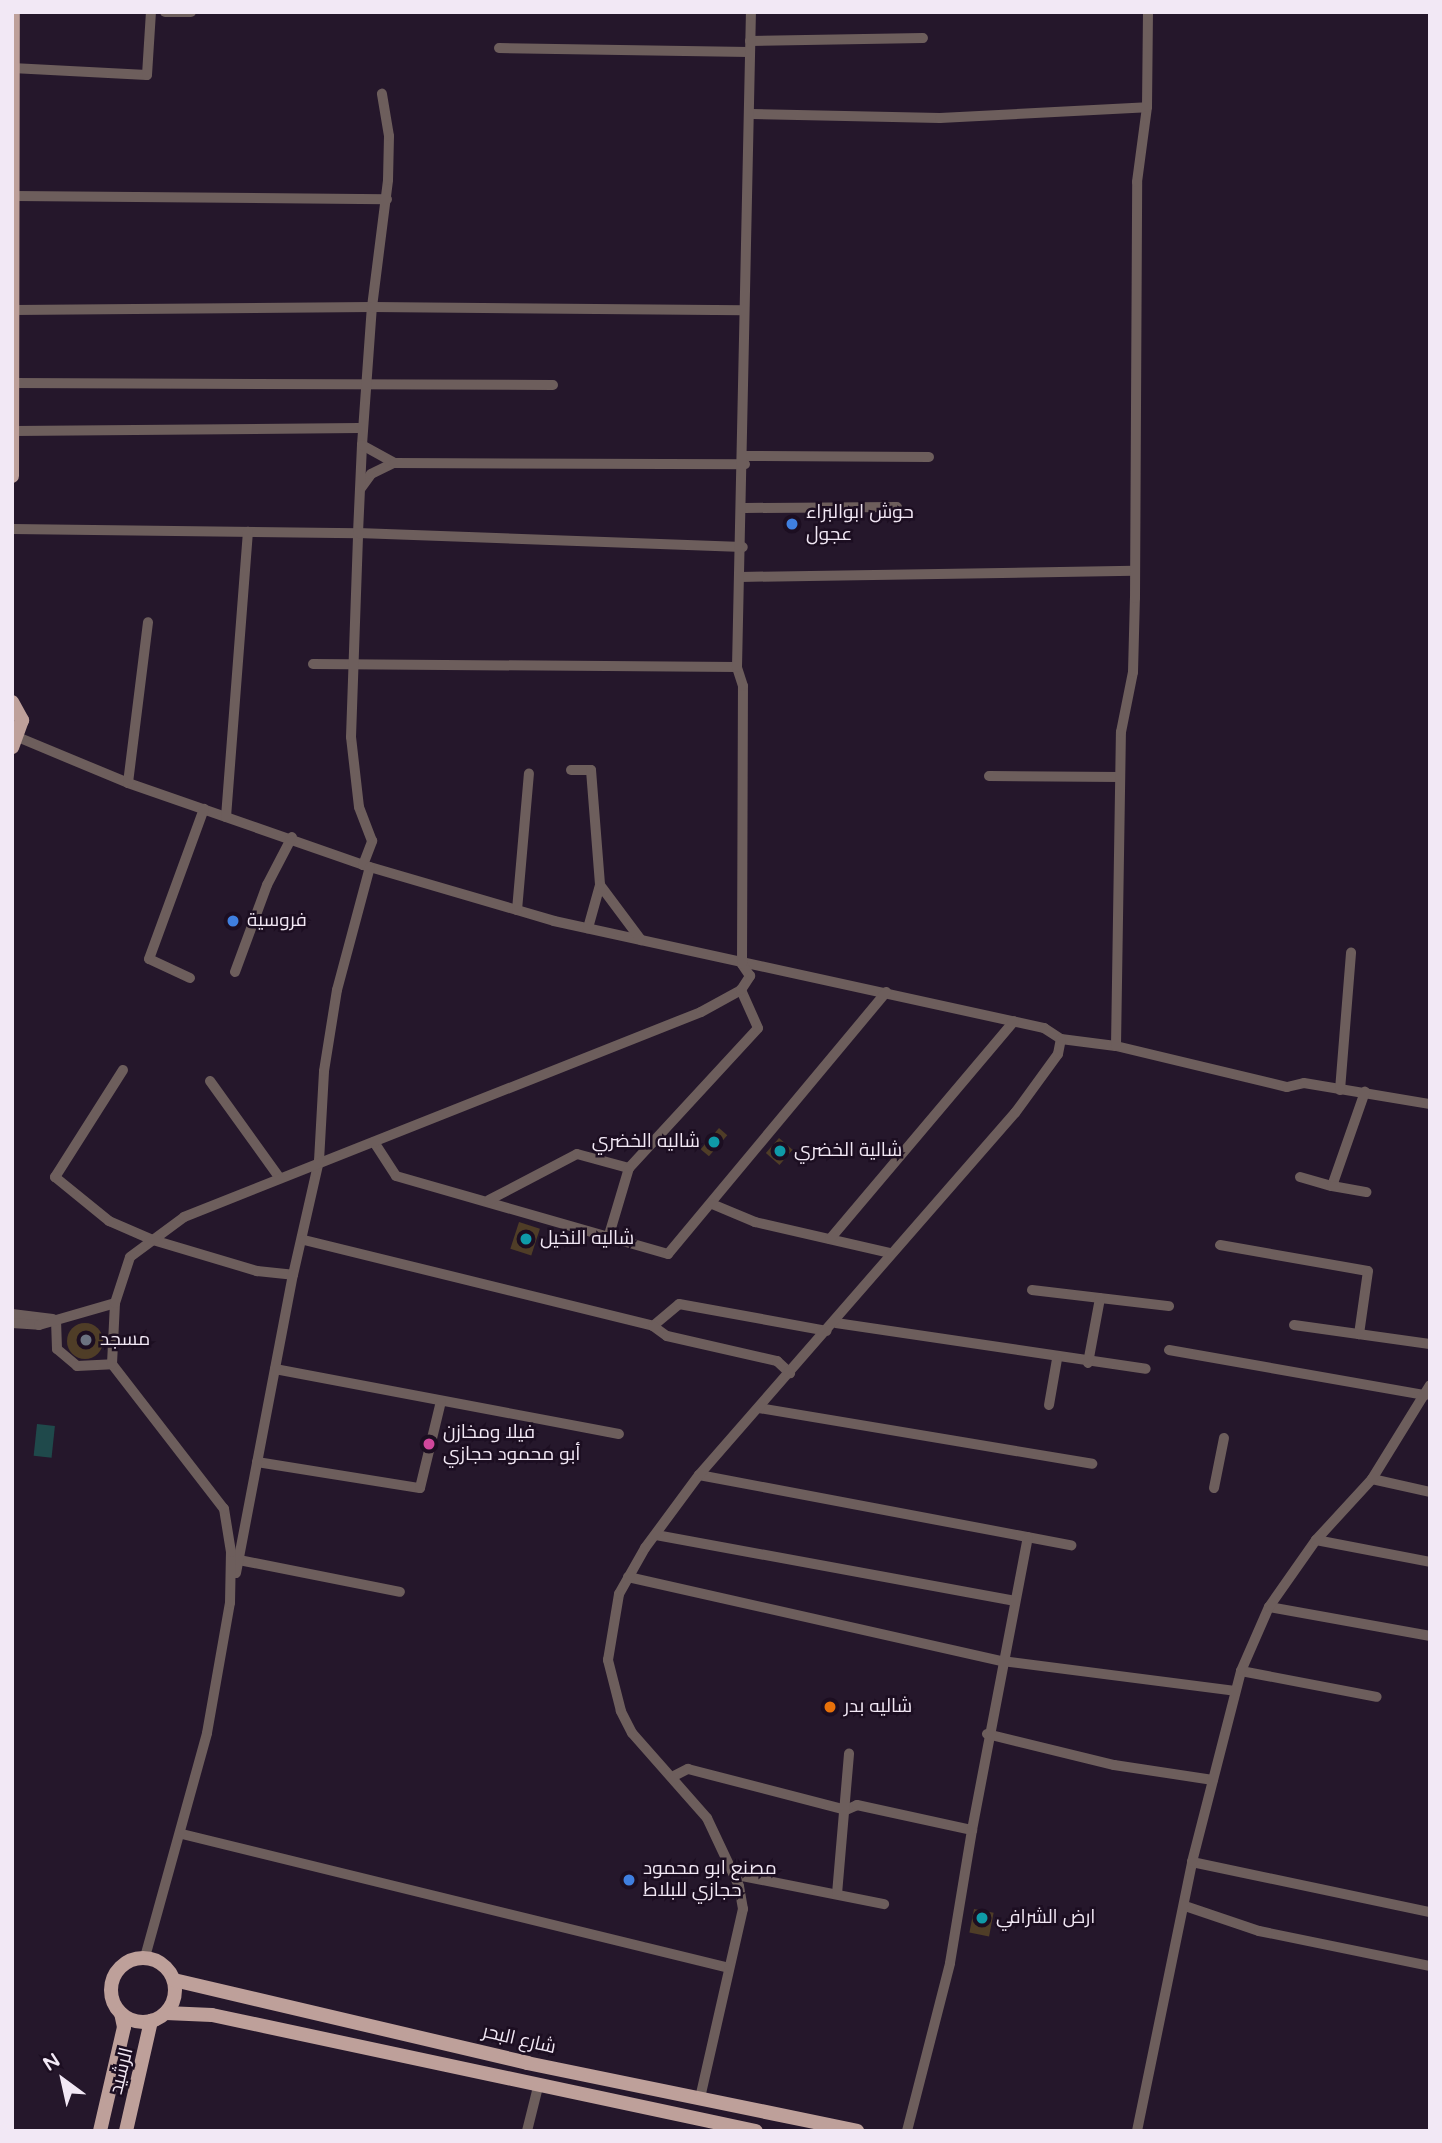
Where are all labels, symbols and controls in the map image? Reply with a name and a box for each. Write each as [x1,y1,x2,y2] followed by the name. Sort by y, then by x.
[806,502,914,546] place label: حوش ابوالبراء عجول
[784,516,800,532] marker: حوش ابوالبراء عجول
[247,910,307,932] place label: فروسية
[225,913,241,929] marker: فروسية
[592,1131,700,1153] place label: شاليه الخضري
[706,1134,722,1150] marker: شاليه الخضري
[794,1140,902,1162] place label: شالية الخضري
[772,1143,788,1159] marker: شالية الخضري
[540,1228,634,1250] place label: شاليه النخيل
[518,1231,534,1247] marker: شاليه النخيل
[100,1329,150,1351] place label: مسجد
[78,1332,94,1348] marker: مسجد
[443,1422,580,1466] place label: فيلا ومخازن أبو محمود حجازي
[421,1436,437,1452] marker: فيلا ومخازن أبو محمود حجازي
[844,1696,912,1718] place label: شاليه بدر
[822,1699,838,1715] marker: شاليه بدر
[643,1858,777,1902] place label: مصنع ابو محمود حجازي للبلاط
[621,1872,637,1888] marker: مصنع ابو محمود حجازي للبلاط
[996,1907,1095,1929] place label: ارض الشرافي
[974,1910,990,1926] marker: ارض الشرافي
[480,2020,558,2060] street label: شارع البحر
[28,2045,98,2115] north arrow
[105,2045,139,2097] street label: الرشيد
[39,2049,64,2076] text: N

